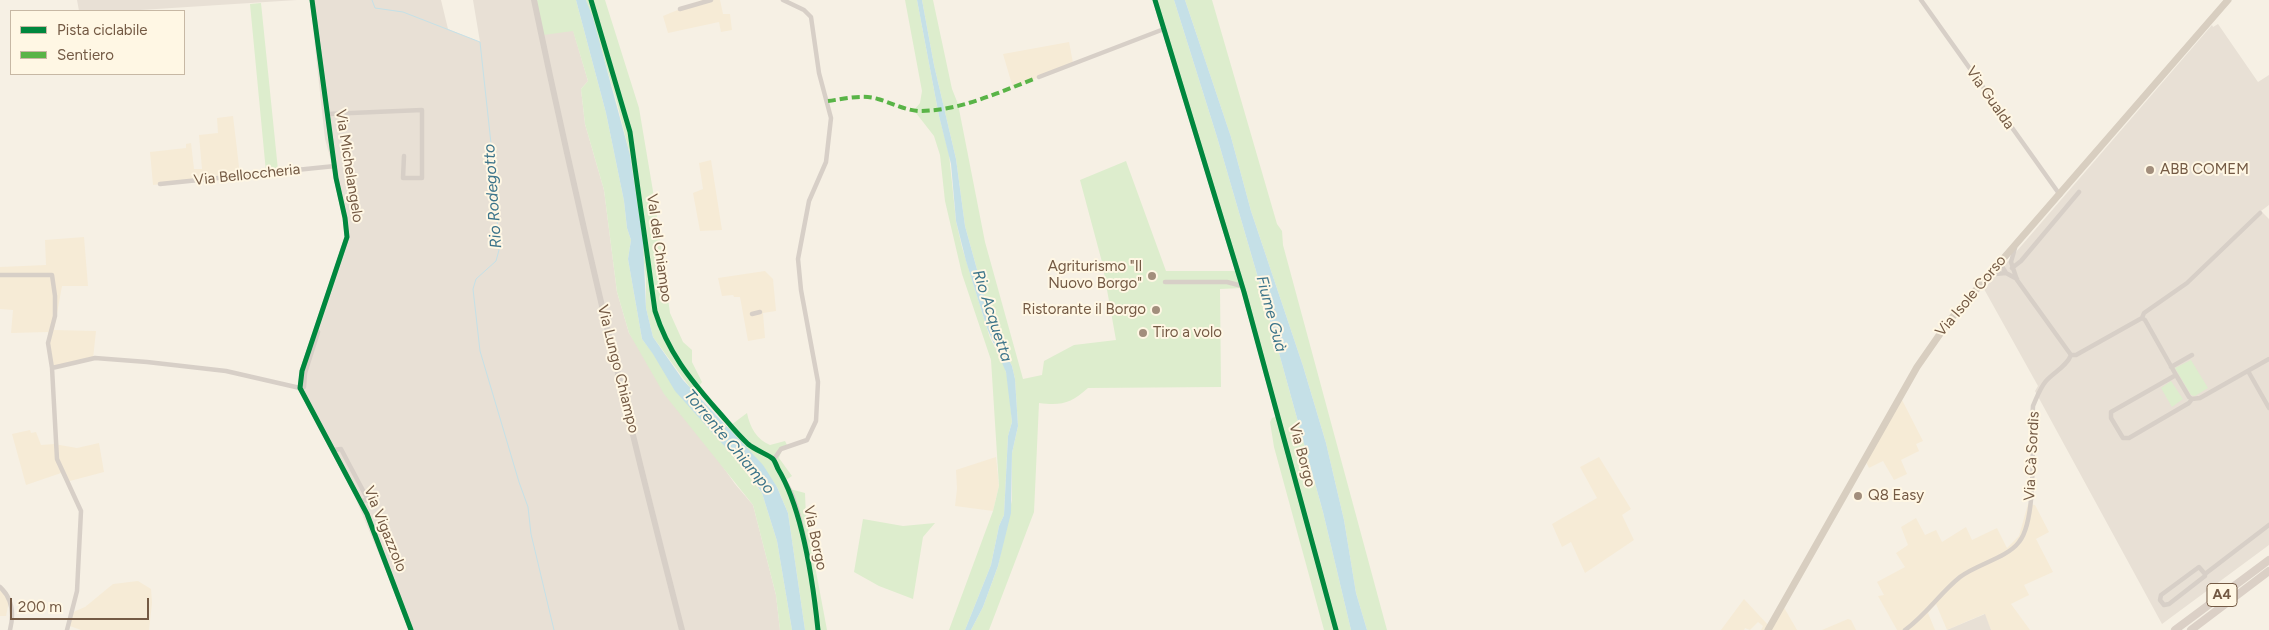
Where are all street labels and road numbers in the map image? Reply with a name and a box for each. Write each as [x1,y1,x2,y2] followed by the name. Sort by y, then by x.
[1962,63,2018,133] street label: Via Gualda
[331,108,367,224] street label: Via Michelangelo
[193,160,301,190] street label: Via Belloccheria
[642,193,676,303] street label: Val del Chiampo
[1932,252,2010,340] street label: Via Isole Corso
[593,303,643,435] street label: Via Lungo Chiampo
[2021,411,2043,501] street label: Via Cà Sordìs
[1285,421,1319,489] street label: Via Borgo
[360,483,410,575] street label: Via Vigazzolo
[799,504,831,572] street label: Via Borgo
[2207,584,2237,606] road number: A4

